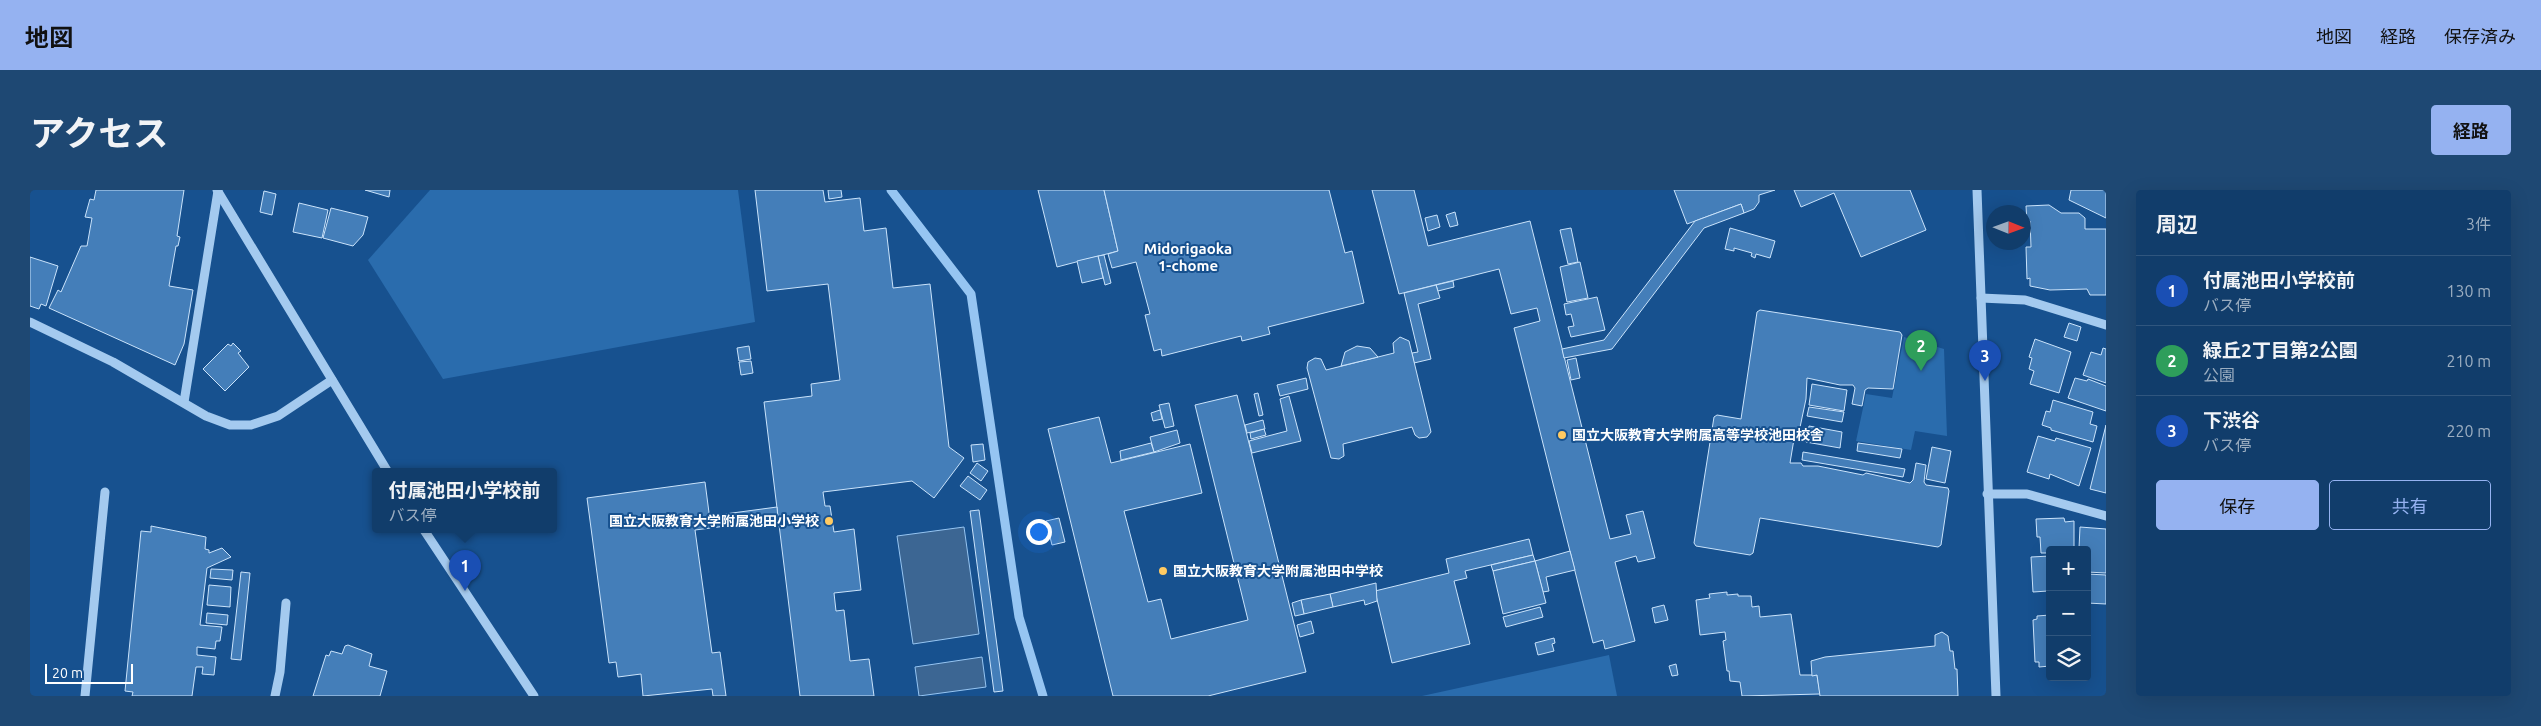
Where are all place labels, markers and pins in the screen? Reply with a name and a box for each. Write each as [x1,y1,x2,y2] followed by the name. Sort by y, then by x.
[1905,330,1937,371] pin: 2
[1969,340,2001,381] pin: 3
[1572,427,1824,443] place label: 国立大阪教育大学附属高等学校池田校舎
[1556,429,1568,441] marker: 国立大阪教育大学附属高等学校池田校舎
[609,513,819,529] place label: 国立大阪教育大学附属池田小学校
[823,515,835,527] marker: 国立大阪教育大学附属池田小学校
[449,550,481,591] pin: 1
[1173,563,1383,579] place label: 国立大阪教育大学附属池田中学校
[1157,565,1169,577] marker: 国立大阪教育大学附属池田中学校

